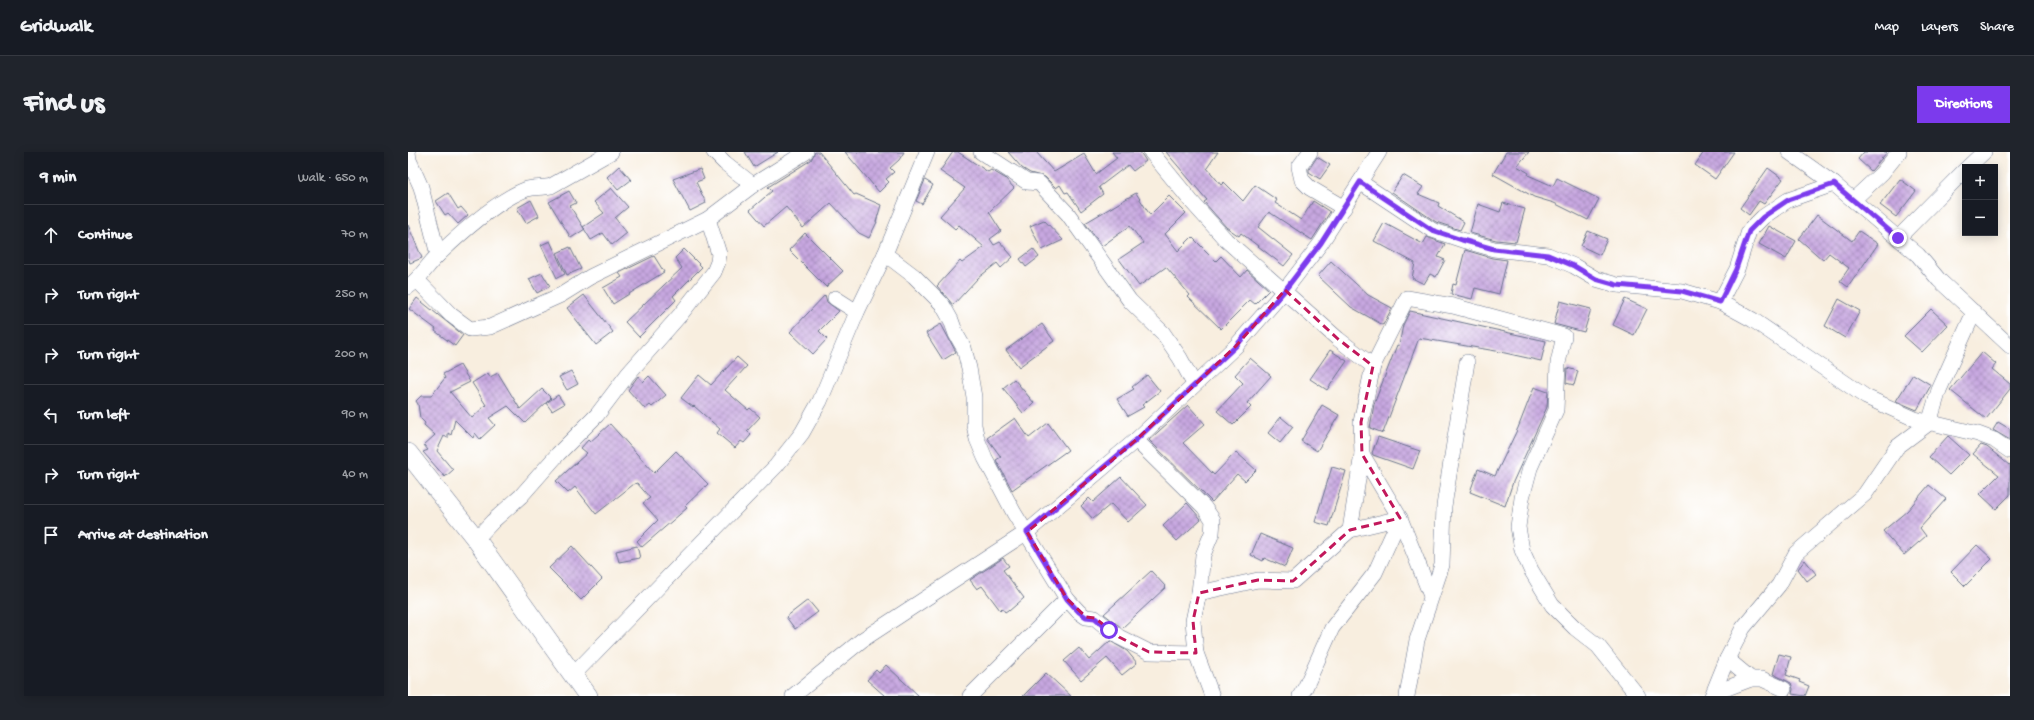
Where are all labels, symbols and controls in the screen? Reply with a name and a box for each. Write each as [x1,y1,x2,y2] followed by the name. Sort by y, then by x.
[20,16,92,39] text: Gridwalk
[1875,19,1899,36] text: Map
[1921,19,1958,36] text: Layers
[1980,19,2014,36] text: Share
[1917,86,2010,123] button: Directions
[24,88,104,121] text: Find us
[1962,164,1998,236] map controls
[1962,164,1998,200] button: +
[40,168,76,188] text: 9 min
[298,171,368,186] text: Walk · 650 m
[1962,200,1998,236] button: −
[40,224,62,246] icon: ahead
[78,226,132,244] text: Continue
[342,227,368,242] text: 70 m
[1889,229,1907,247] route end
[40,284,62,306] icon: right
[78,286,138,304] text: Turn right
[335,287,368,302] text: 250 m
[40,344,62,366] icon: right
[78,346,138,364] text: Turn right
[335,347,368,362] text: 200 m
[40,404,62,426] icon: left
[78,406,129,424] text: Turn left
[342,407,368,422] text: 90 m
[40,464,62,486] icon: right
[78,466,138,484] text: Turn right
[342,467,368,482] text: 40 m
[40,524,62,546] icon: arrive
[78,526,208,544] text: Arrive at destination
[1100,621,1118,639] route start

